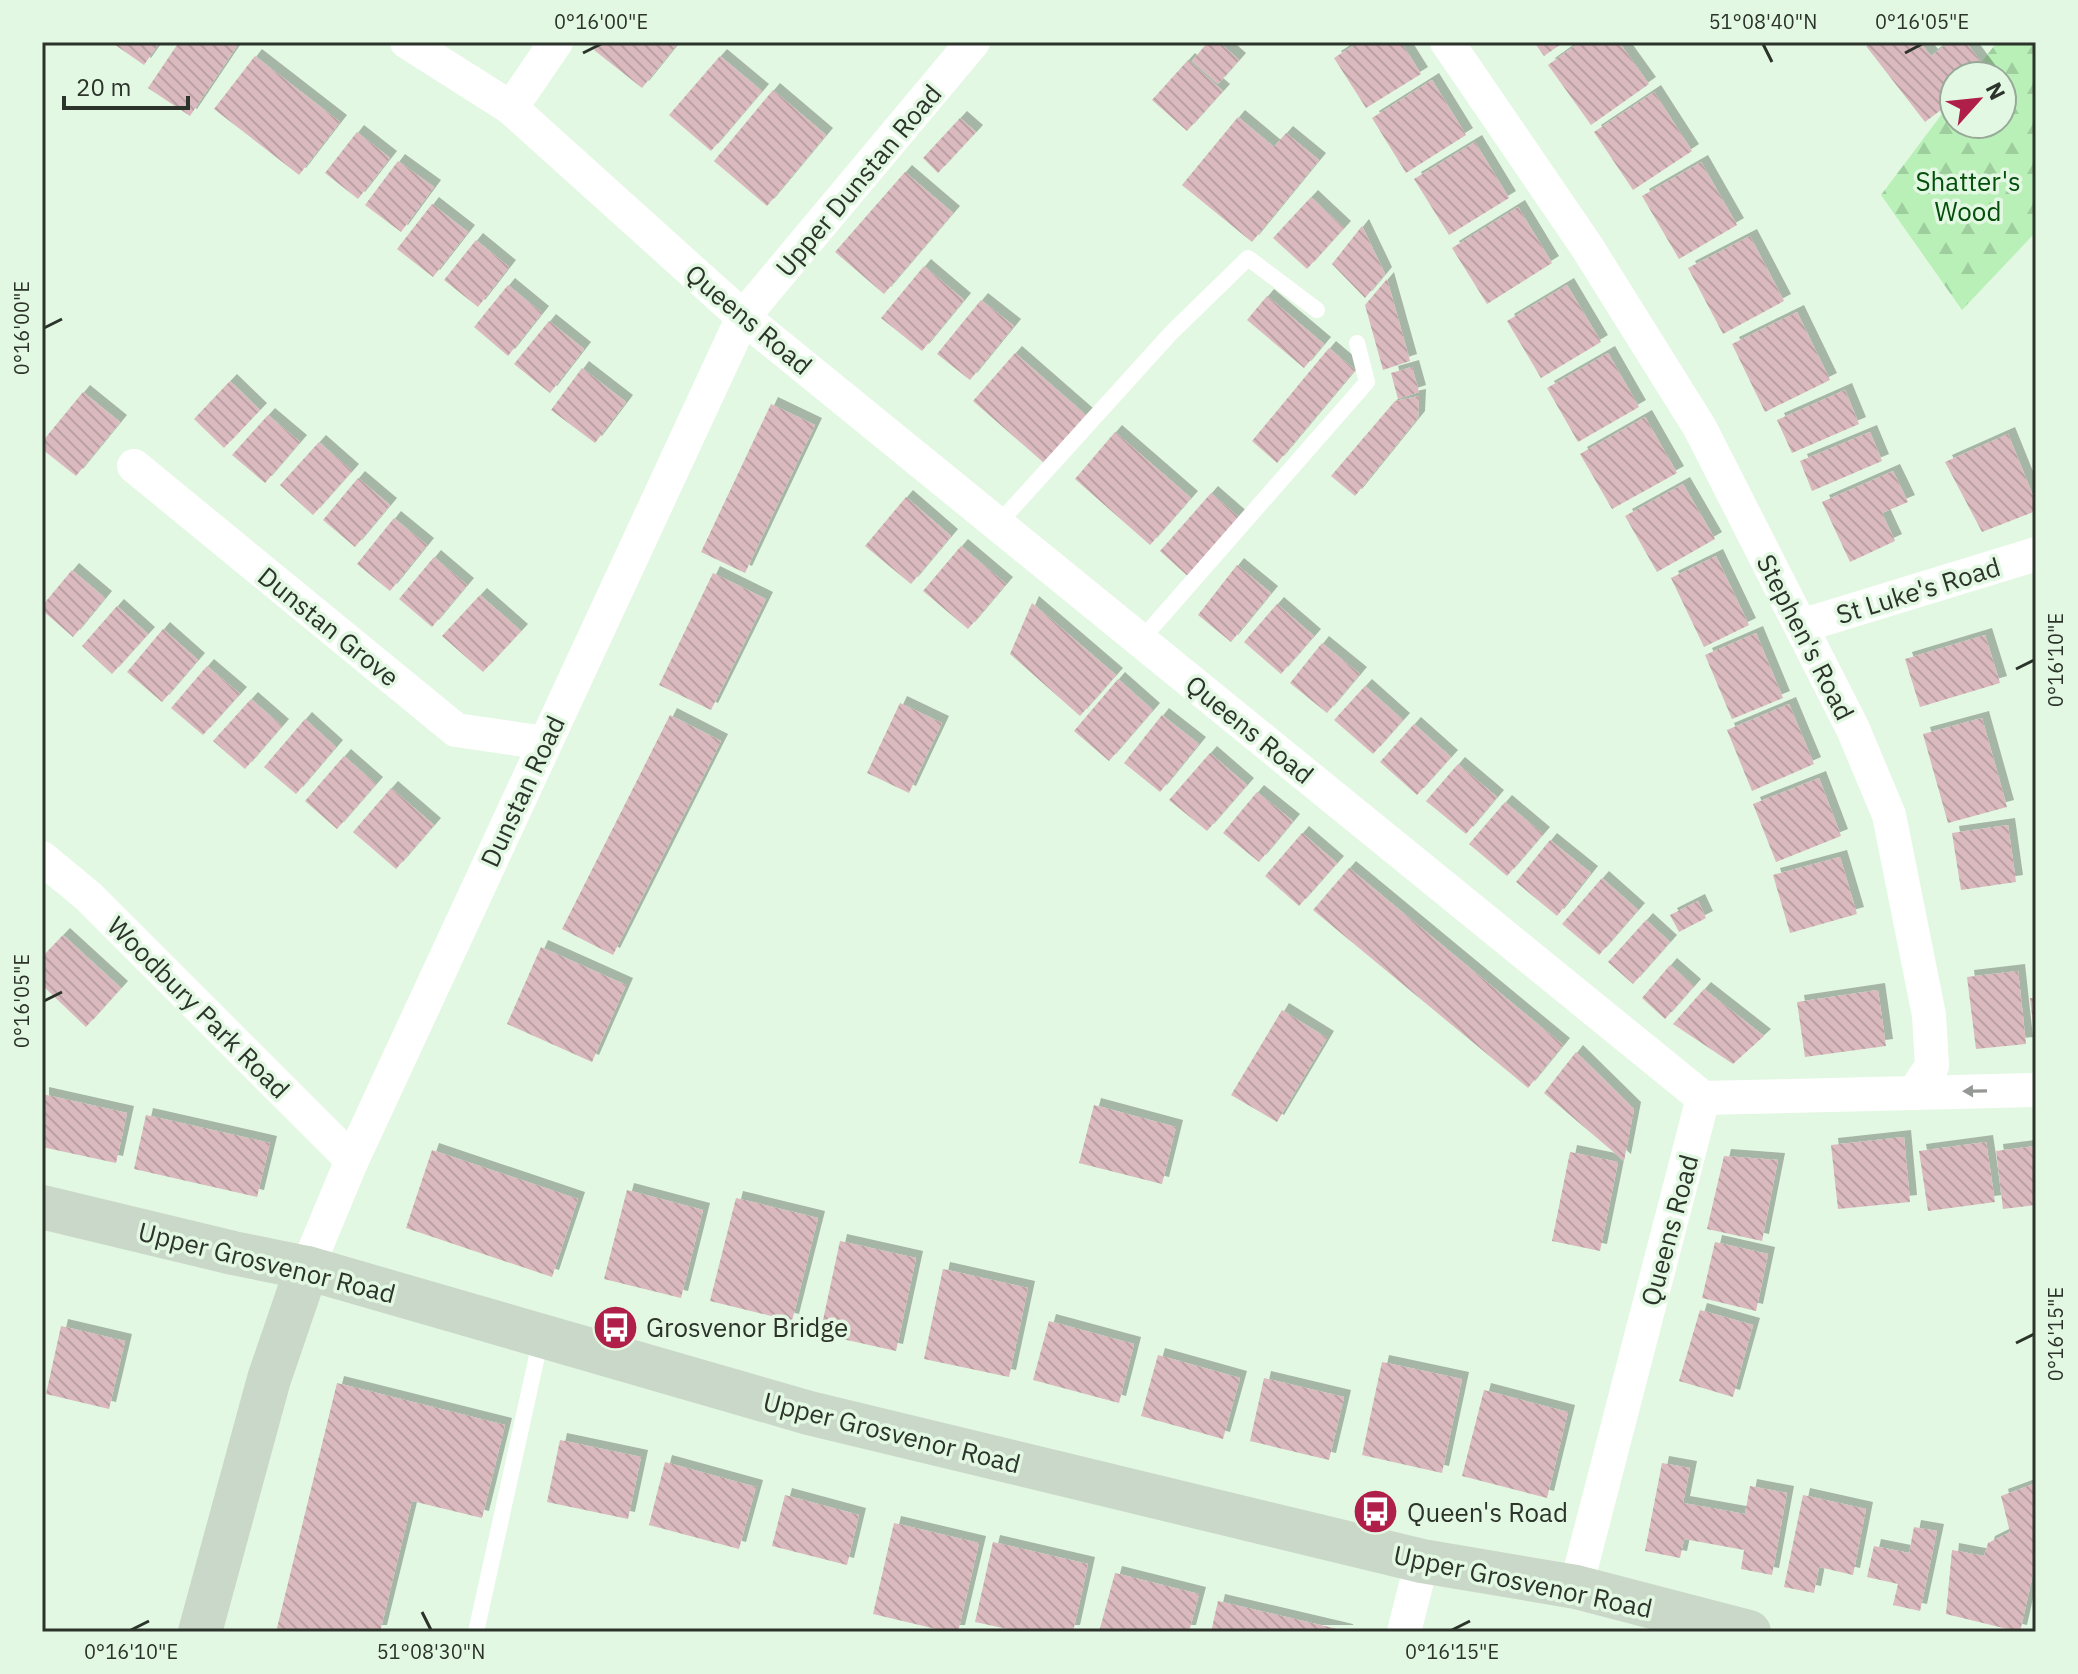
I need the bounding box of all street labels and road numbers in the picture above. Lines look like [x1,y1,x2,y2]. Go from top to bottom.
street label: Upper Dunstan Road [768,77,948,283]
street label: Queens Road [679,256,819,382]
street label: Stephen's Road [1750,548,1862,726]
street label: St Luke's Road [1832,549,2004,631]
street label: Dunstan Grove [251,559,407,693]
street label: Queens Road [1179,667,1321,791]
street label: Dunstan Road [472,710,572,872]
street label: Woodbury Park Road [101,909,297,1105]
street label: Queens Road [1633,1151,1705,1309]
street label: Upper Grosvenor Road [135,1214,399,1310]
street label: Upper Grosvenor Road [760,1384,1024,1480]
street label: Upper Grosvenor Road [1390,1537,1656,1625]

